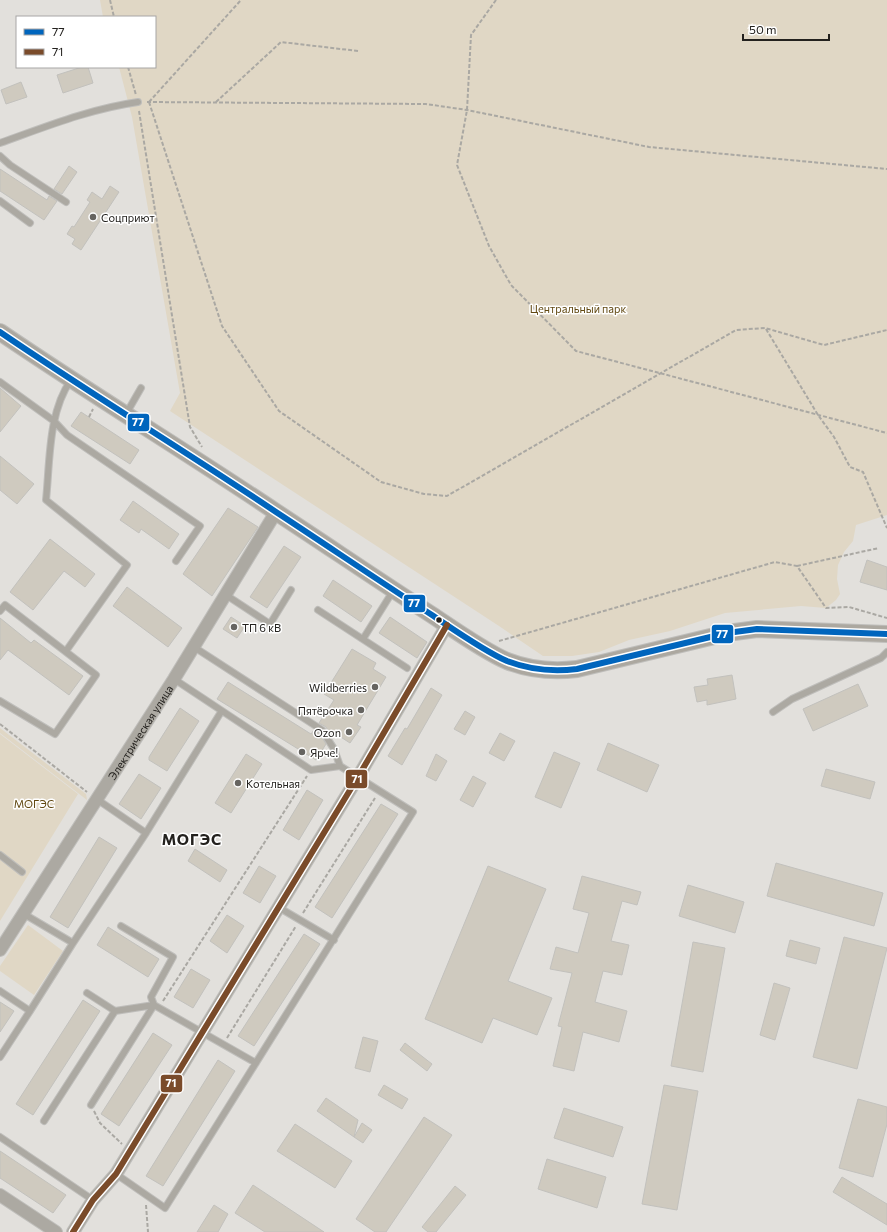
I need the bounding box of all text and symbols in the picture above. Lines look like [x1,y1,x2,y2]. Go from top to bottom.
legend [16,16,156,68]
scale bar [743,16,829,42]
text: 50 m [749,22,777,36]
text: 77 [52,24,65,38]
text: 71 [52,44,63,58]
place label: Соцприют [101,211,155,224]
marker: Соцприют [88,212,98,222]
park label: Центральный парк [530,302,626,315]
line badge: 77 [127,413,150,432]
text: 77 [132,415,144,428]
line badge: 77 [403,594,426,613]
text: 77 [408,596,420,609]
unlabelled marker [434,615,444,625]
place label: ТП 6 кВ [242,621,281,634]
marker: ТП 6 кВ [229,622,239,632]
line badge: 77 [711,624,734,644]
text: 77 [716,627,728,640]
place label: Wildberries [309,681,367,694]
street label: Электрическая улица [105,682,175,782]
marker: Wildberries [370,682,380,692]
place label: Пятёрочка [298,704,353,717]
marker: Пятёрочка [356,705,366,715]
place label: Ozon [314,726,341,739]
marker: Ozon [344,727,354,737]
place label: Ярче! [310,746,338,759]
marker: Ярче! [297,747,307,757]
line badge: 71 [345,769,368,789]
text: 71 [351,772,363,785]
place label: Котельная [246,777,300,790]
marker: Котельная [233,778,243,788]
park label: МОГЭС [14,797,54,810]
district label: МОГЭС [162,830,222,848]
line badge: 71 [160,1074,183,1093]
text: 71 [165,1076,177,1089]

